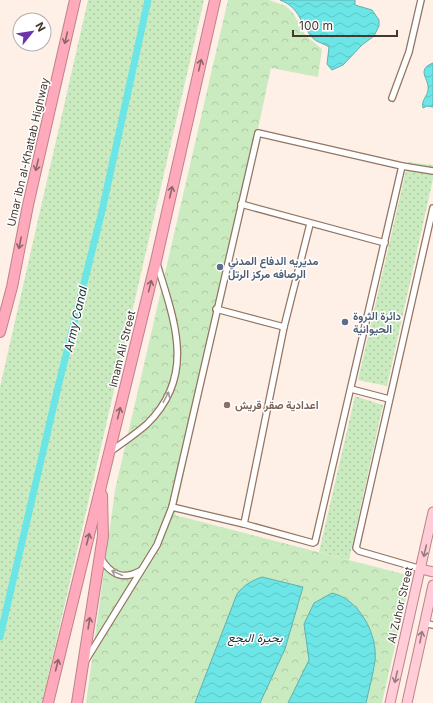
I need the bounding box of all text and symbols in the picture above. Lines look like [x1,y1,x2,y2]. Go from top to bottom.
north arrow [12,12,52,52]
scale bar [293,12,397,38]
text: 100 m [299,18,333,33]
text: N [33,20,49,34]
one-way arrow [62,31,69,44]
one-way arrow [197,59,205,72]
street label: Umar ibn al-Khattab Highway [4,76,52,228]
one-way arrow [32,158,40,171]
one-way arrow [168,185,176,198]
one-way arrow [16,236,24,249]
place label: مديريه الدفاع المدني الرصافه مركز الرتل [228,254,319,281]
marker: مديريه الدفاع المدني الرصافه مركز الرتل [215,262,225,272]
one-way arrow [146,280,154,293]
water label: Army Canal [60,284,90,354]
street label: Imam Ali Street [106,309,138,389]
place label: دائرة الثروة الحيوانية [353,309,402,336]
marker: دائرة الثروة الحيوانية [340,317,350,327]
one-way arrow [163,392,170,404]
place label: اعدادية صقر قريش [235,398,319,412]
marker: اعدادية صقر قريش [222,400,232,410]
one-way arrow [115,406,123,419]
one-way arrow [85,533,92,546]
one-way arrow [420,544,428,557]
street label: Al Zuhor Street [384,565,416,645]
one-way arrow [111,569,123,577]
one-way arrow [85,617,93,630]
water label: بحيرة البجع [228,630,283,647]
one-way arrow [417,631,425,644]
one-way arrow [54,659,61,672]
one-way arrow [391,670,399,683]

